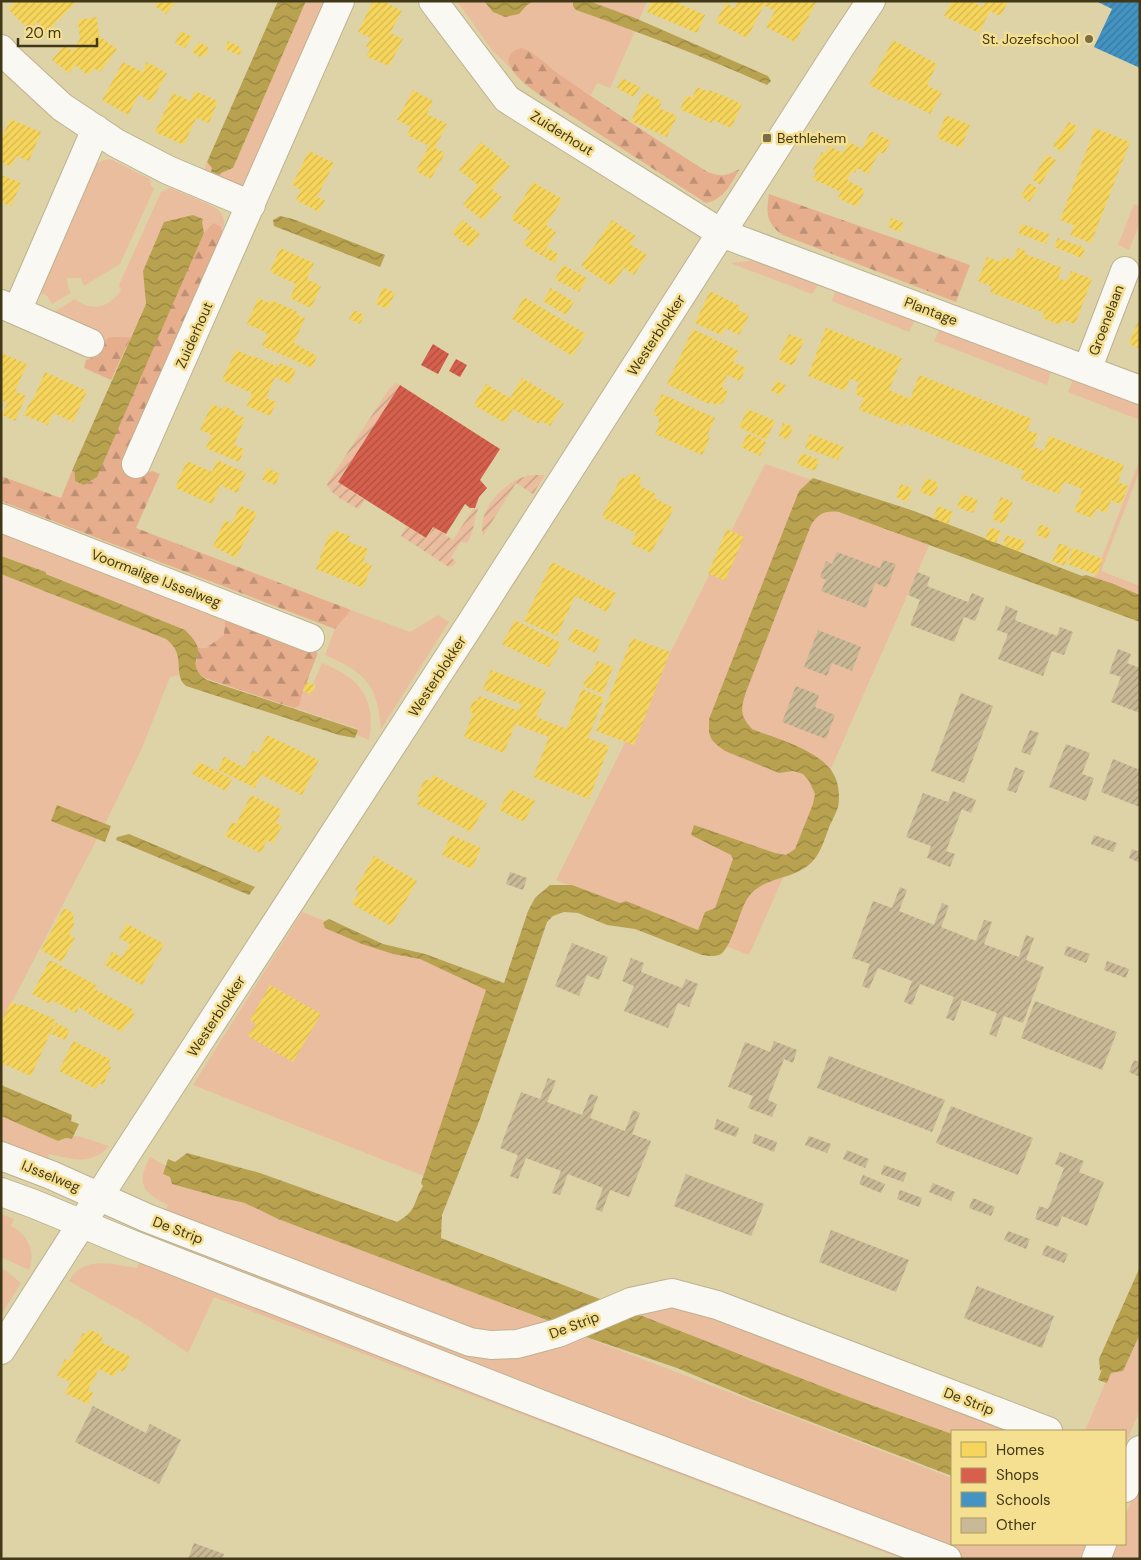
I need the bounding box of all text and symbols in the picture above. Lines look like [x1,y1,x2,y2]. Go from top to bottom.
scale bar [18,15,96,47]
text: 20 m [25,23,61,43]
place label: St. Jozefschool [982,30,1079,48]
marker: St. Jozefschool [1083,33,1095,45]
street label: Zuiderhout [527,107,597,159]
place label: Bethlehem [777,129,846,147]
marker: Bethlehem [761,132,773,144]
street label: Groenelaan [1084,282,1128,358]
street label: Westerblokker [623,291,689,379]
street label: Plantage [902,293,960,329]
street label: Zuiderhout [171,299,217,371]
street label: Voormalige IJsselweg [89,545,224,611]
street label: Westerblokker [404,632,470,720]
street label: Westerblokker [183,972,249,1060]
street label: IJsselweg [19,1156,83,1196]
street label: De Strip [150,1212,206,1248]
street label: De Strip [546,1307,602,1343]
street label: De Strip [941,1383,997,1419]
legend [951,1430,1126,1545]
text: Homes [996,1440,1045,1460]
text: Shops [996,1465,1039,1485]
text: Schools [996,1490,1051,1510]
text: Other [996,1515,1037,1535]

